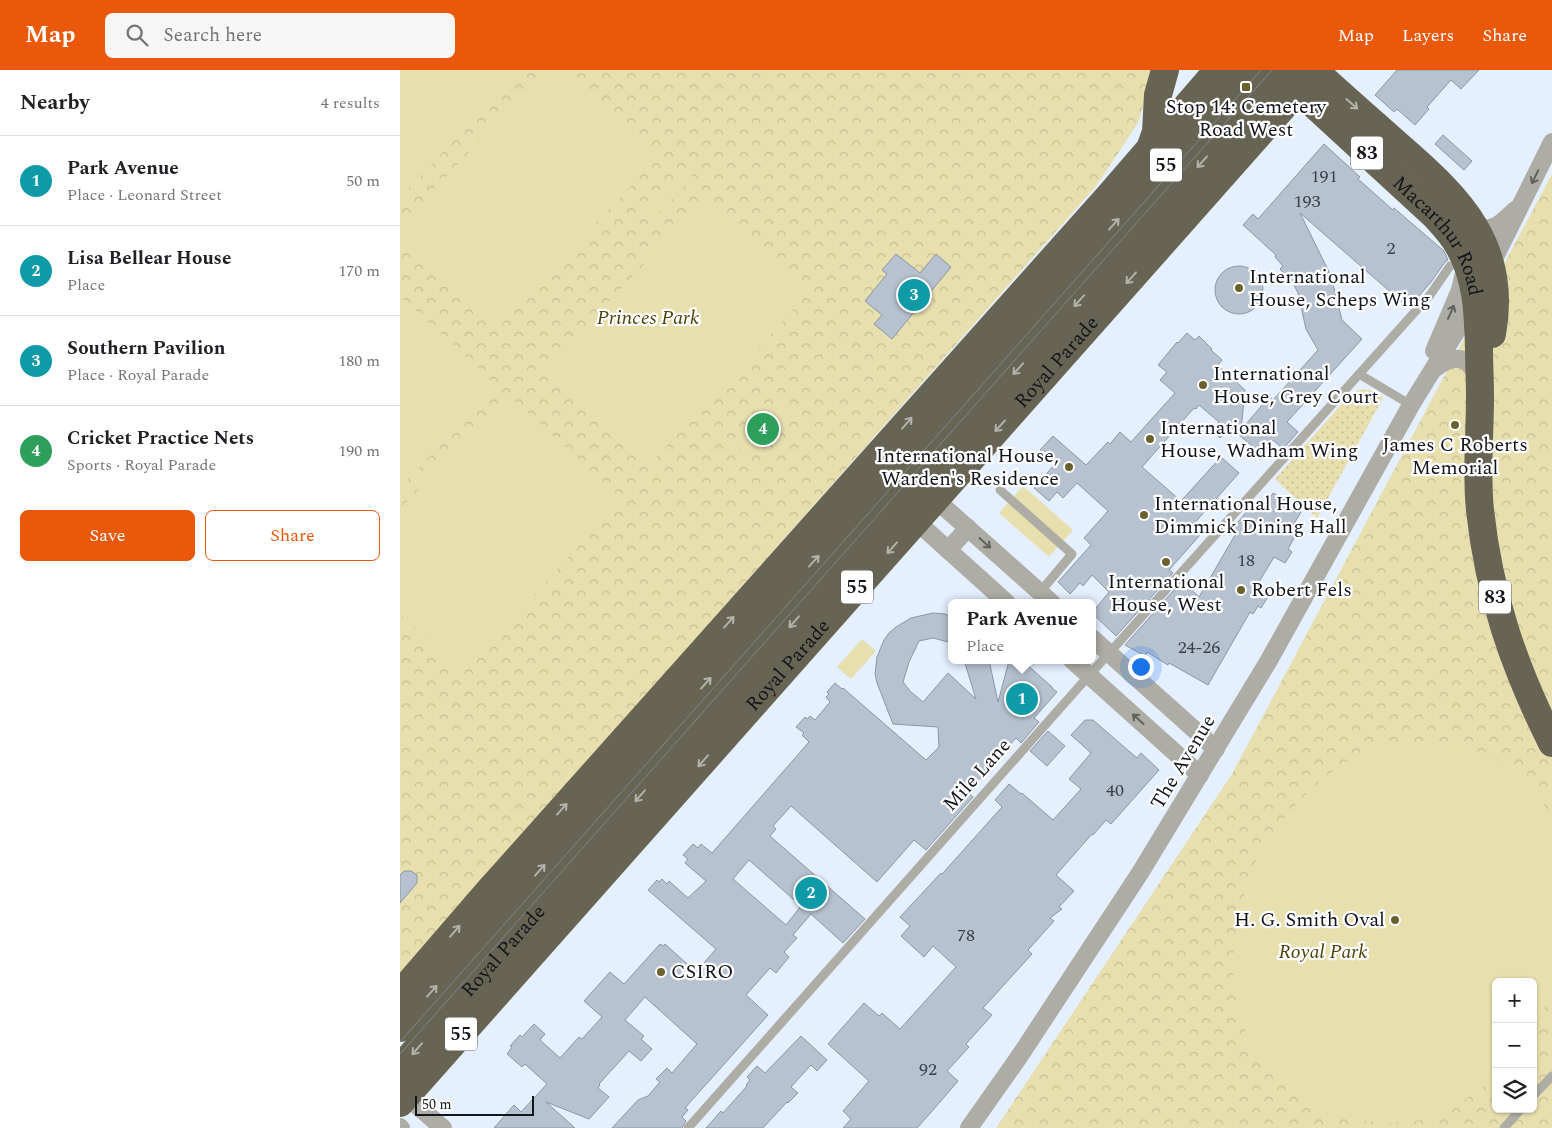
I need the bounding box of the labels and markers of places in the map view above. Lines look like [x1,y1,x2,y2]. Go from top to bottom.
marker: Stop 14: Cemetery Road West [1240,81,1252,93]
place label: Stop 14: Cemetery Road West [1166,92,1328,145]
place label: International House, Scheps Wing [1249,262,1431,315]
pin: 3 [898,276,930,314]
marker: International House, Scheps Wing [1233,282,1245,294]
place label: International House, Grey Court [1213,359,1379,412]
marker: International House, Grey Court [1197,379,1209,391]
pin: 4 [747,410,779,448]
place label: International House, Wadham Wing [1160,413,1358,466]
marker: James C Roberts Memorial [1449,419,1461,431]
place label: James C Roberts Memorial [1382,430,1528,483]
marker: International House, Wadham Wing [1144,433,1156,445]
place label: International House, Warden's Residence [876,441,1059,494]
marker: International House, Warden's Residence [1063,461,1075,473]
place label: International House, Dimmick Dining Hall [1154,489,1347,542]
marker: International House, Dimmick Dining Hall [1138,509,1150,521]
marker: International House, West [1160,556,1172,568]
place label: International House, West [1108,567,1224,620]
place label: Robert Fels [1251,575,1352,605]
marker: Robert Fels [1235,584,1247,596]
pin: 1 [1006,680,1038,718]
pin: 2 [795,874,827,912]
place label: H. G. Smith Oval [1234,905,1385,935]
marker: H. G. Smith Oval [1389,914,1401,926]
place label: CSIRO [671,957,733,987]
marker: CSIRO [655,966,667,978]

